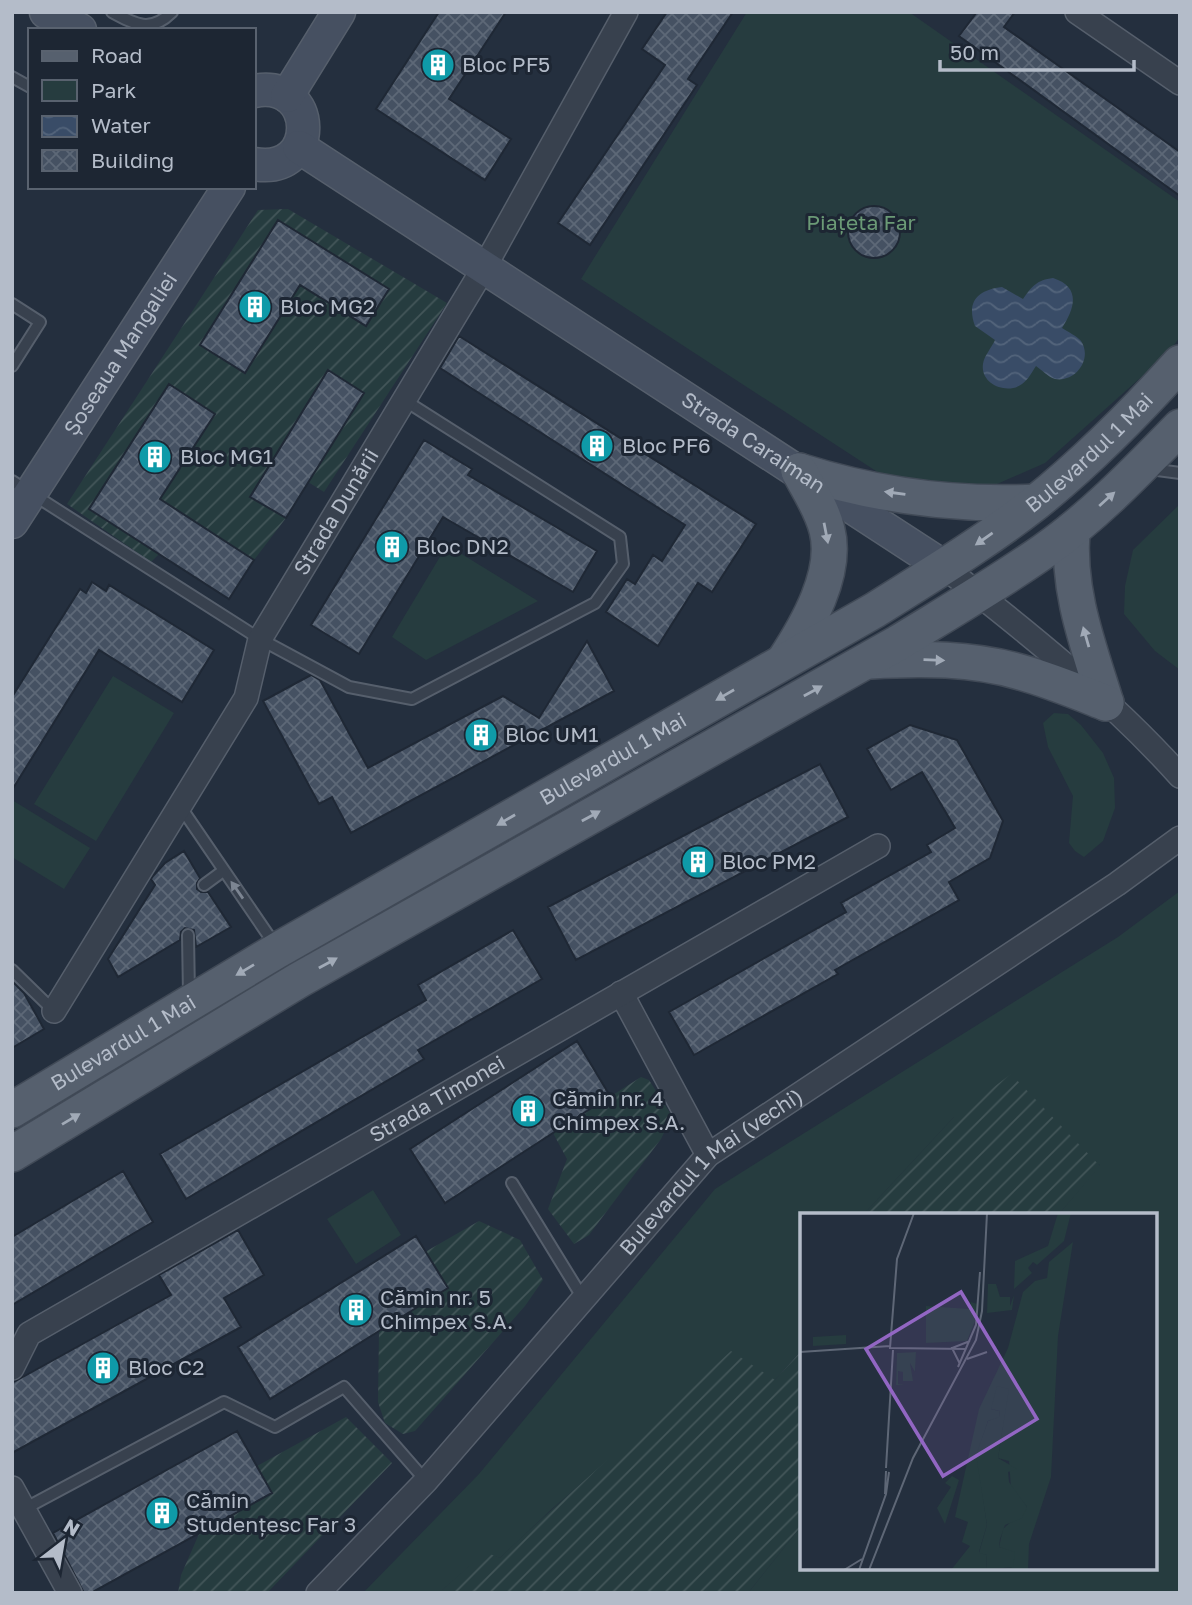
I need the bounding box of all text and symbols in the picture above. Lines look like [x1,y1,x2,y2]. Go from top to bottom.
legend [28,28,256,189]
scale bar [940,28,1134,72]
text: 50 m [950,39,999,65]
text: Road [91,42,142,68]
building icon: Bloc PF5 [419,46,457,84]
place label: Bloc PF5 [462,51,550,77]
text: Park [91,77,137,103]
text: Water [91,112,151,138]
text: Building [91,147,174,173]
park label: Piațeta Far [806,209,916,235]
street label: Șoseaua Mangaliei [58,267,182,440]
building icon: Bloc MG2 [236,288,274,326]
place label: Bloc MG2 [280,293,375,319]
street label: Strada Caraiman [677,386,831,498]
street label: Bulevardul 1 Mai [1020,387,1158,518]
building icon: Bloc PF6 [578,427,616,465]
place label: Bloc PF6 [622,432,711,458]
building icon: Bloc MG1 [136,438,174,476]
place label: Bloc MG1 [180,443,273,469]
street label: Strada Dunării [288,444,384,580]
one-way arrow [884,487,906,498]
one-way arrow [1098,491,1116,507]
one-way arrow [821,522,832,544]
building icon: Bloc DN2 [373,528,411,566]
one-way arrow [975,532,993,546]
place label: Bloc DN2 [416,533,509,559]
one-way arrow [1080,627,1090,648]
one-way arrow [924,654,946,665]
one-way arrow [803,685,823,697]
one-way arrow [715,689,735,701]
street label: Bulevardul 1 Mai [535,706,691,810]
building icon: Bloc UM1 [462,716,500,754]
place label: Bloc UM1 [505,721,598,747]
one-way arrow [581,810,601,822]
one-way arrow [496,814,516,826]
building icon: Bloc PM2 [679,843,717,881]
place label: Bloc PM2 [722,848,816,874]
one-way arrow [230,881,244,899]
one-way arrow [319,957,338,969]
one-way arrow [235,963,254,976]
street label: Bulevardul 1 Mai [46,989,200,1096]
street label: Strada Timonei [364,1049,509,1148]
street label: Bulevardul 1 Mai (vechi) [613,1082,807,1260]
place label: Cămin nr. 4 Chimpex S.A. [552,1085,685,1135]
building icon: Cămin nr. 4 Chimpex S.A. [509,1092,547,1130]
one-way arrow [61,1112,80,1125]
inset map [800,1213,1157,1570]
place label: Cămin nr. 5 Chimpex S.A. [380,1284,513,1334]
building icon: Cămin nr. 5 Chimpex S.A. [337,1291,375,1329]
building icon: Bloc C2 [84,1349,122,1387]
place label: Bloc C2 [128,1354,204,1380]
place label: Cămin Studențesc Far 3 [186,1487,356,1537]
building icon: Cămin Studențesc Far 3 [143,1494,181,1532]
north arrow [28,1507,98,1577]
text: N [60,1513,84,1541]

